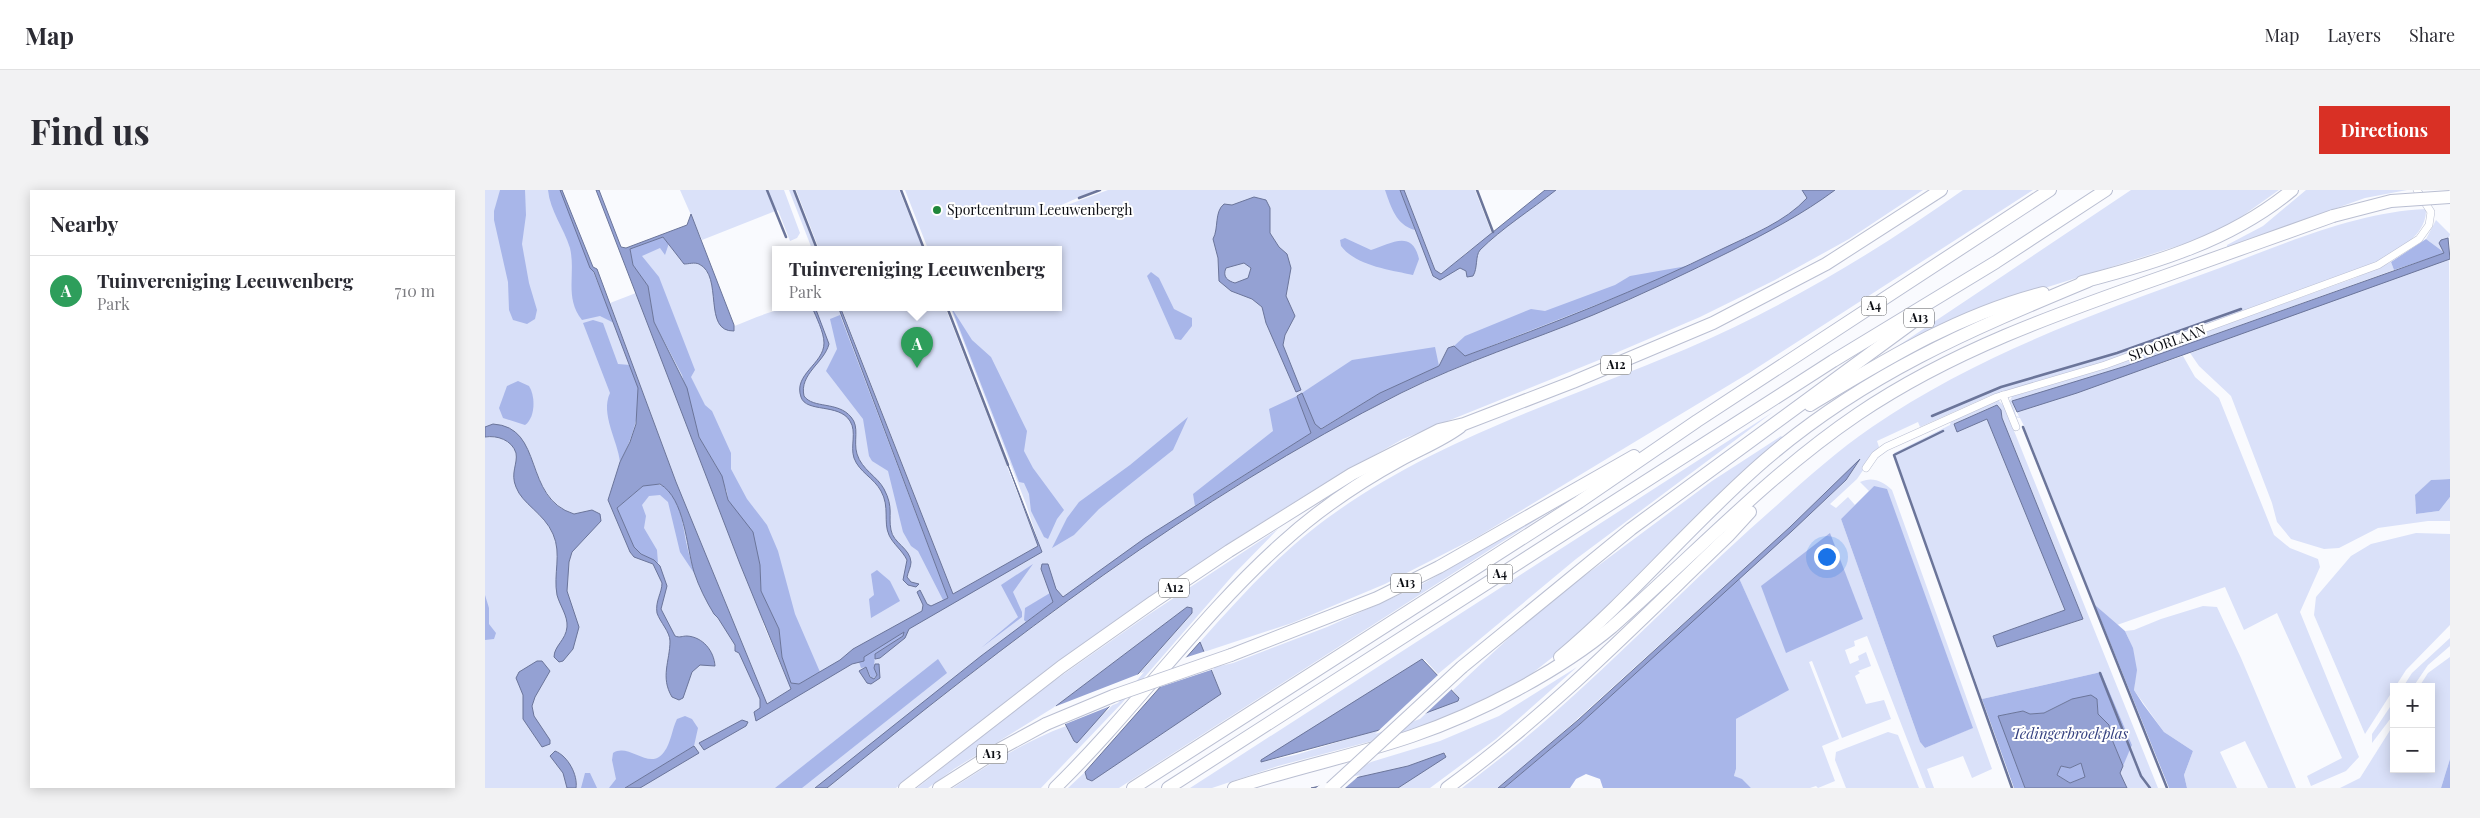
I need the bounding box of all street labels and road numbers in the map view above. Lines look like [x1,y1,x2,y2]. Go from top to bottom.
road number: A4 [1861,296,1887,315]
road number: A13 [1904,309,1934,328]
street label: SPOORLAAN [2126,320,2208,365]
road number: A12 [1601,356,1631,374]
road number: A4 [1487,564,1513,584]
road number: A13 [1391,573,1421,592]
road number: A12 [1159,578,1189,598]
road number: A13 [977,744,1007,764]

